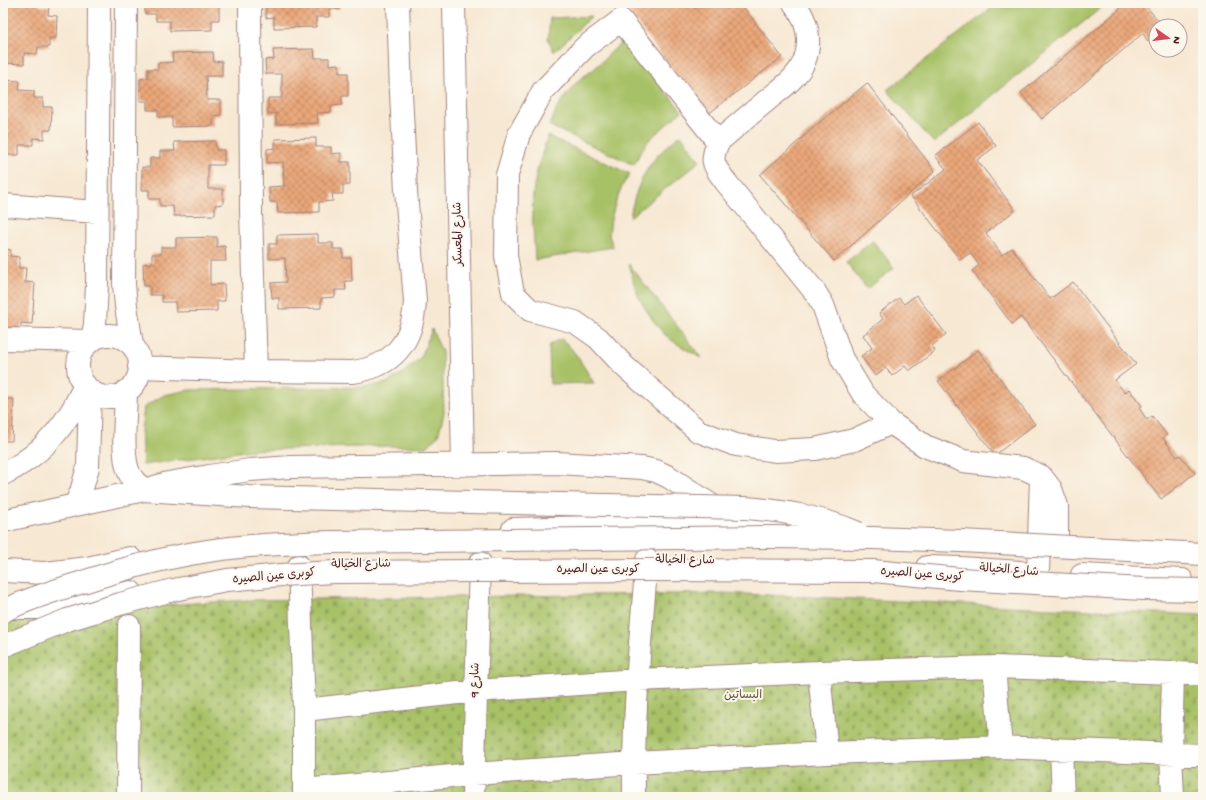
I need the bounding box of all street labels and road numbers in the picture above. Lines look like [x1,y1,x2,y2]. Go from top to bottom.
street label: شارع المعسكر [450,202,467,267]
street label: شارع الخيالة [655,552,715,569]
street label: شارع الخيالة [331,556,391,573]
street label: شارع الخيالة [979,561,1039,580]
street label: كوبرى عين الصيره [556,563,640,577]
street label: كوبرى عين الصيره [880,565,964,585]
street label: كوبرى عين الصيره [232,566,316,588]
street label: شارع 9 [468,662,484,699]

